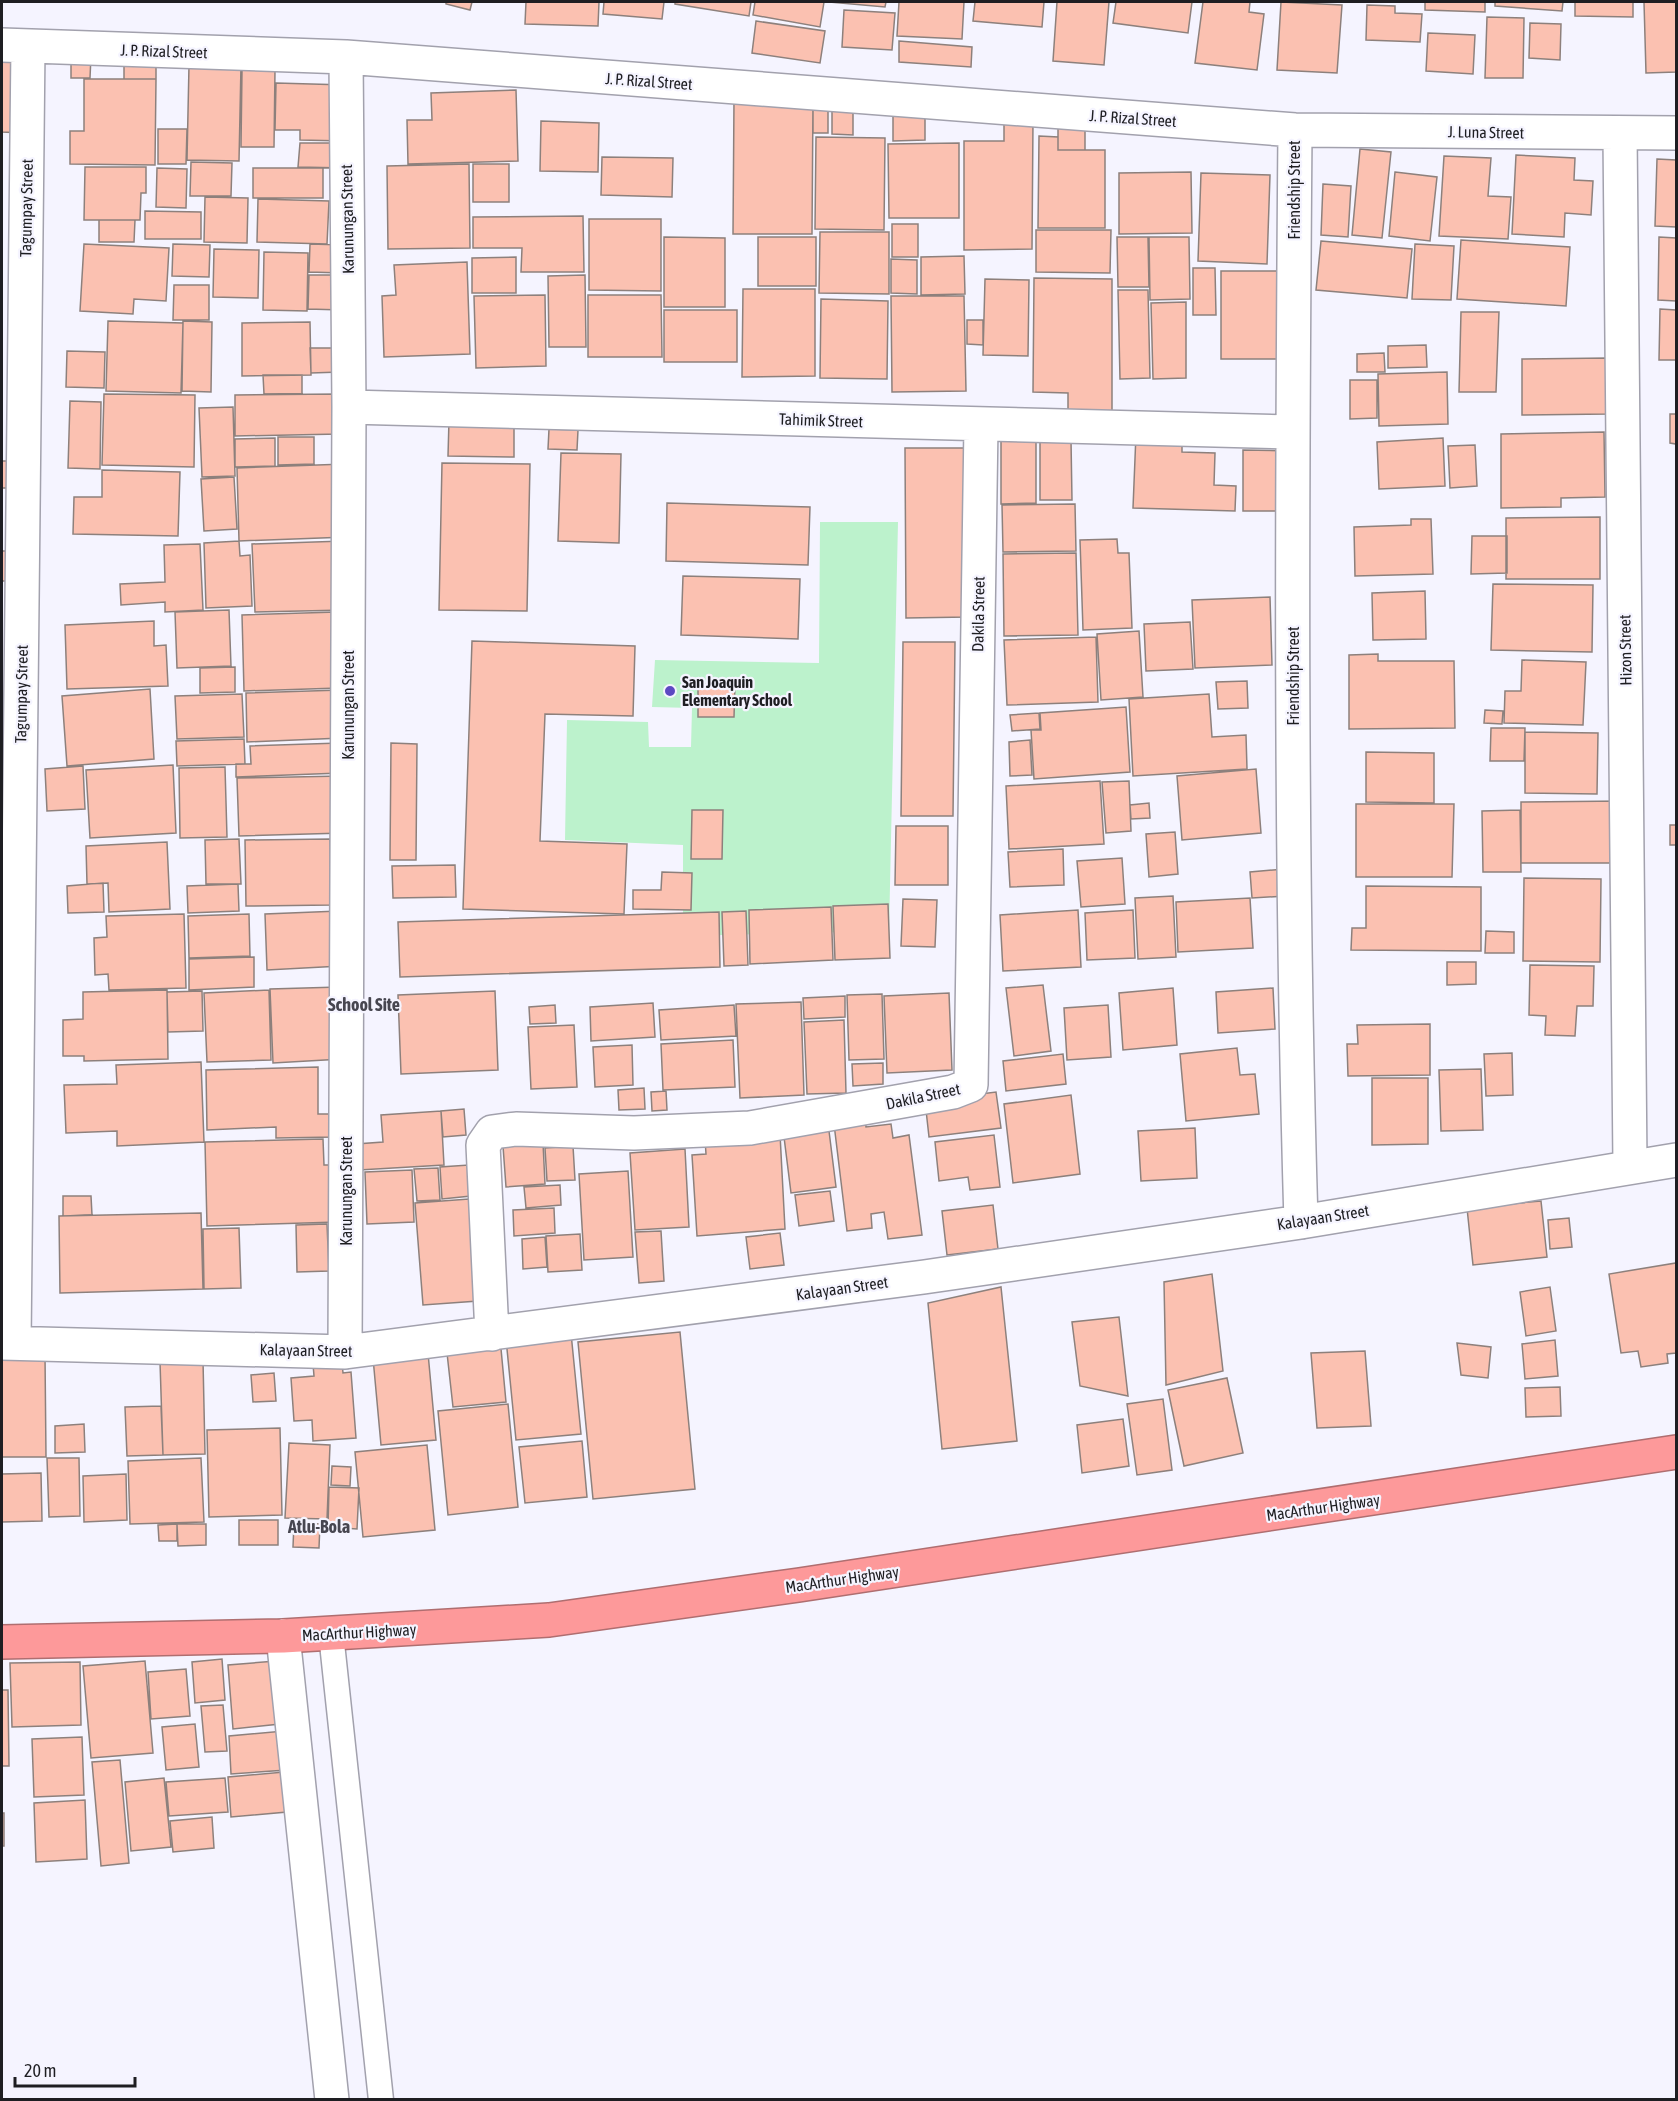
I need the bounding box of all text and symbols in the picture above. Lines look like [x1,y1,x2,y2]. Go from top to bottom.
street label: J. P. Rizal Street [120,40,208,62]
street label: J. P. Rizal Street [605,69,694,93]
street label: J. P. Rizal Street [1089,106,1178,130]
street label: J. Luna Street [1448,122,1525,142]
street label: Friendship Street [1285,140,1304,240]
street label: Tagumpay Street [16,158,37,257]
street label: Karunungan Street [337,164,358,274]
street label: Tahimik Street [779,410,864,430]
street label: Dakila Street [968,576,988,652]
street label: Hizon Street [1615,614,1635,686]
street label: Friendship Street [1284,626,1303,726]
street label: Tagumpay Street [11,644,32,743]
street label: Karunungan Street [339,650,358,760]
place label: San Joaquin Elementary School [682,673,793,709]
marker: San Joaquin Elementary School [663,684,677,698]
district label: School Site [328,994,400,1015]
street label: Dakila Street [884,1079,962,1113]
street label: Karunungan Street [337,1136,356,1246]
street label: Kalayaan Street [1276,1201,1371,1234]
street label: Kalayaan Street [795,1273,890,1304]
street label: Kalayaan Street [259,1340,353,1361]
street label: MacArthur Highway [1265,1490,1382,1525]
district label: Atlu-Bola [287,1516,350,1537]
street label: MacArthur Highway [784,1562,901,1597]
street label: MacArthur Highway [301,1620,417,1645]
scale bar [15,2050,135,2088]
text: 20 m [24,2060,56,2081]

